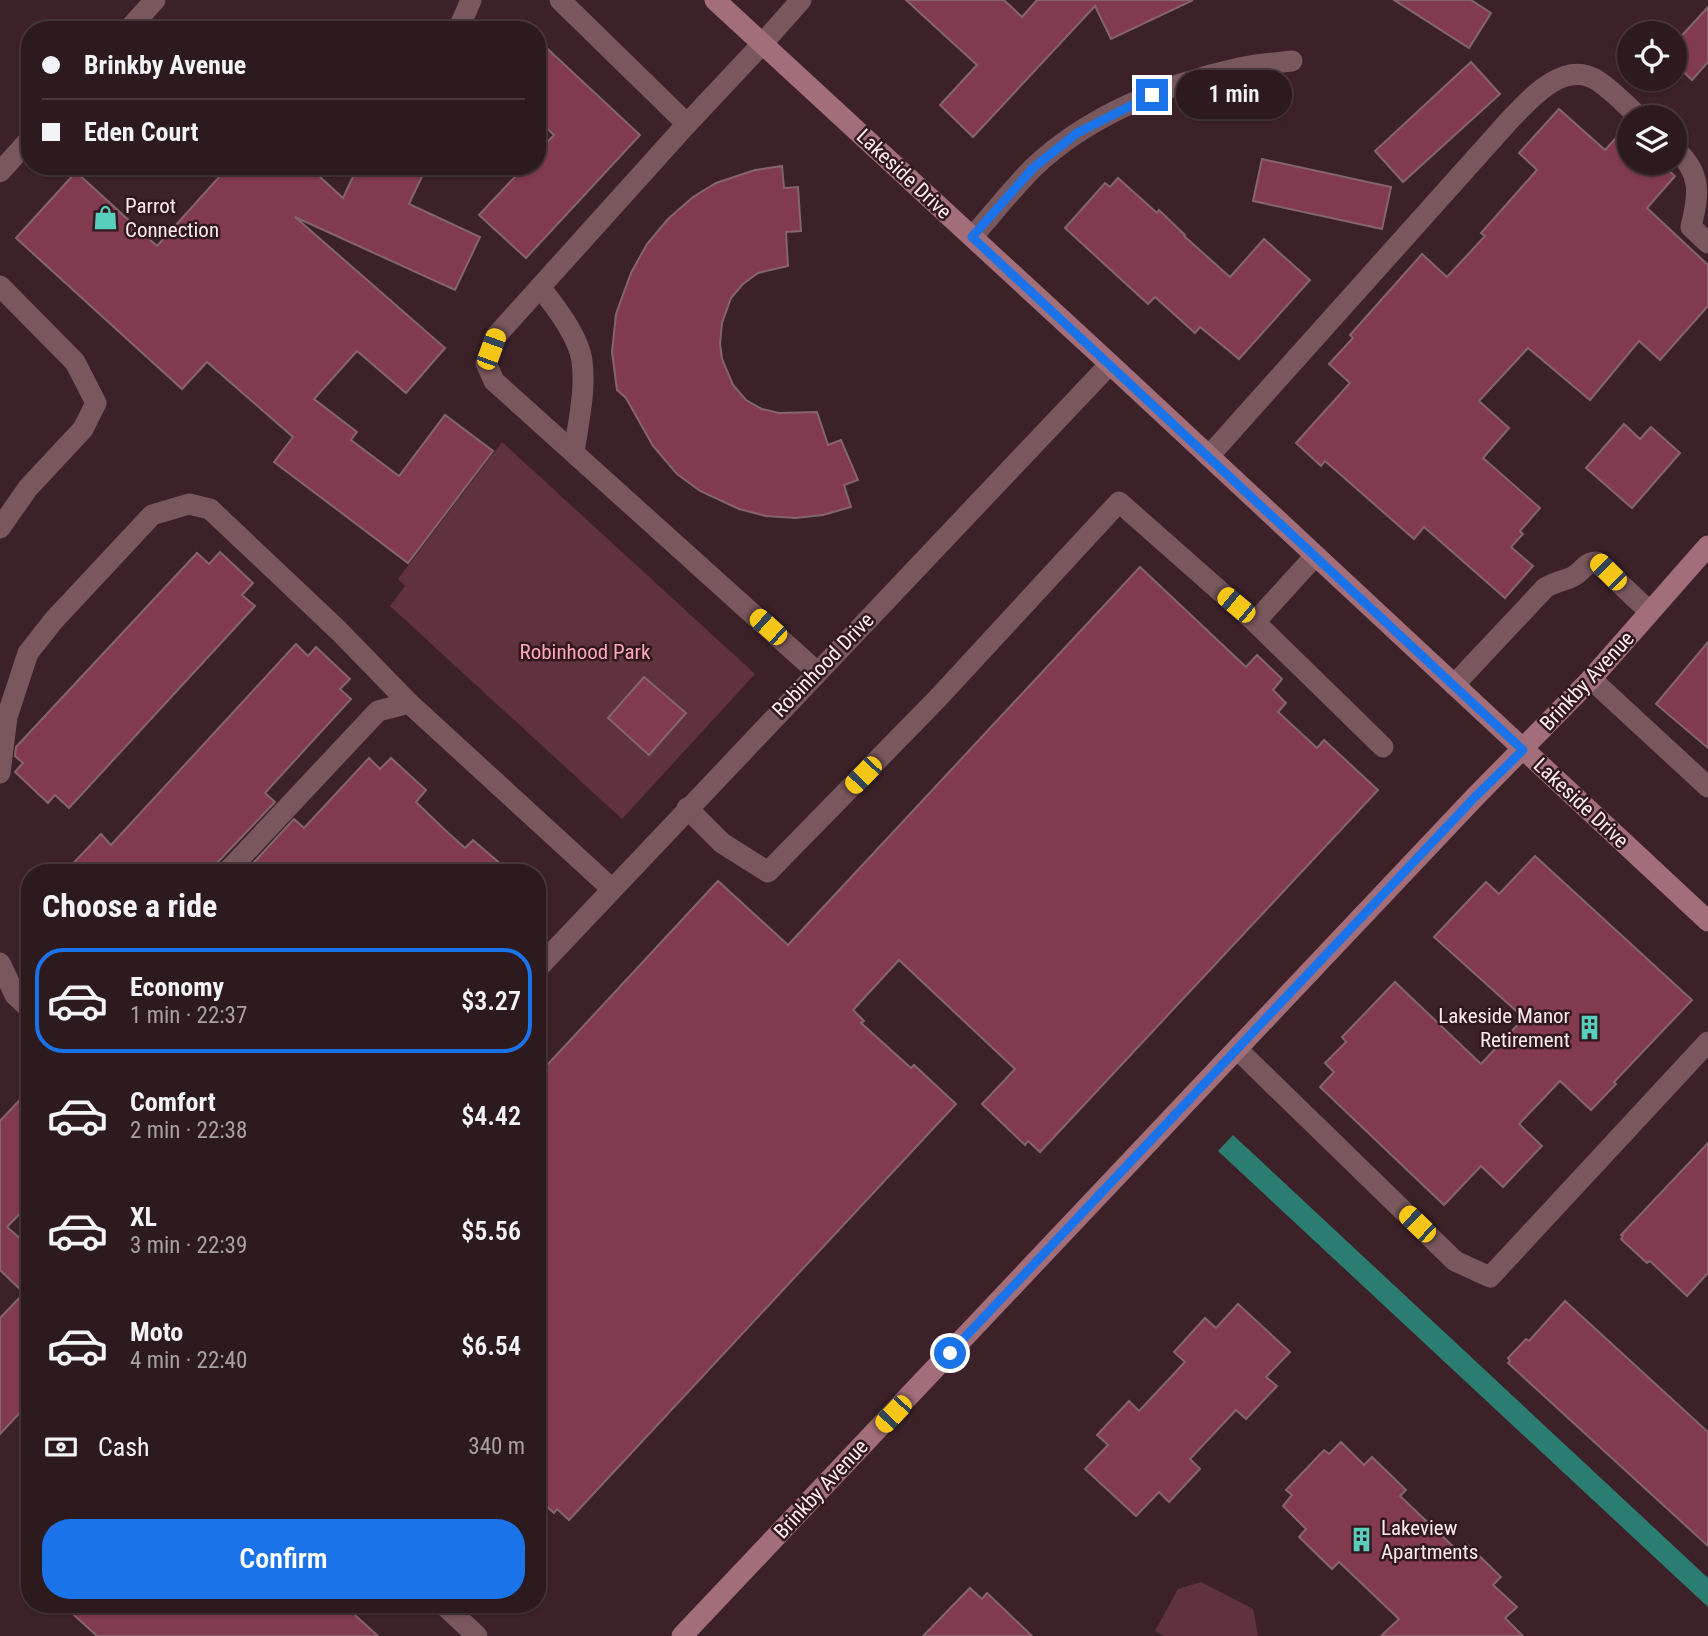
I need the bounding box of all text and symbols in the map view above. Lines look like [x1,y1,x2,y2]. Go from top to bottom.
map controls [1617,21,1687,175]
button: locate [1617,21,1687,91]
text: Brinkby Avenue [84,50,246,80]
callout: 1 min [1176,70,1292,119]
route end [1136,79,1168,111]
text: 1 min [1209,81,1259,108]
button: layers [1617,105,1687,175]
text: Eden Court [84,117,198,147]
street label: Lakeside Drive [852,124,956,224]
place label: Parrot Connection [125,194,219,242]
shop icon: Parrot Connection [91,204,119,232]
car [474,326,509,372]
car [1586,550,1631,594]
car [1214,583,1259,627]
car [746,605,791,649]
street label: Robinhood Drive [767,608,879,722]
street label: Brinkby Avenue [1535,626,1639,735]
park label: Robinhood Park [520,640,651,664]
car [841,753,886,797]
street label: Lakeside Drive [1529,753,1633,853]
text: Choose a ride [42,887,217,925]
icon: car [46,969,109,1032]
text: Economy [130,972,224,1002]
text: $3.27 [461,986,521,1016]
text: 1 min · 22:37 [130,1002,247,1029]
place label: Lakeside Manor Retirement [1438,1004,1570,1052]
building icon: Lakeside Manor Retirement [1576,1014,1604,1042]
icon: car [46,1084,109,1147]
text: Comfort [130,1087,216,1117]
text: $4.42 [461,1101,521,1131]
text: 2 min · 22:38 [130,1117,247,1144]
icon: car [46,1199,109,1262]
text: XL [130,1202,157,1232]
car [1395,1202,1440,1246]
text: $5.56 [461,1216,521,1246]
text: 3 min · 22:39 [130,1232,247,1259]
icon: car [46,1314,109,1377]
text: Moto [130,1317,183,1347]
text: $6.54 [461,1331,521,1361]
route start [934,1337,966,1369]
text: 4 min · 22:40 [130,1347,247,1374]
car [871,1391,916,1437]
icon: cash [42,1428,80,1466]
text: Cash [98,1432,150,1462]
text: 340 m [468,1433,525,1460]
street label: Brinkby Avenue [769,1434,873,1543]
place label: Lakeview Apartments [1381,1516,1478,1564]
button: Confirm [42,1519,525,1599]
building icon: Lakeview Apartments [1347,1526,1375,1554]

